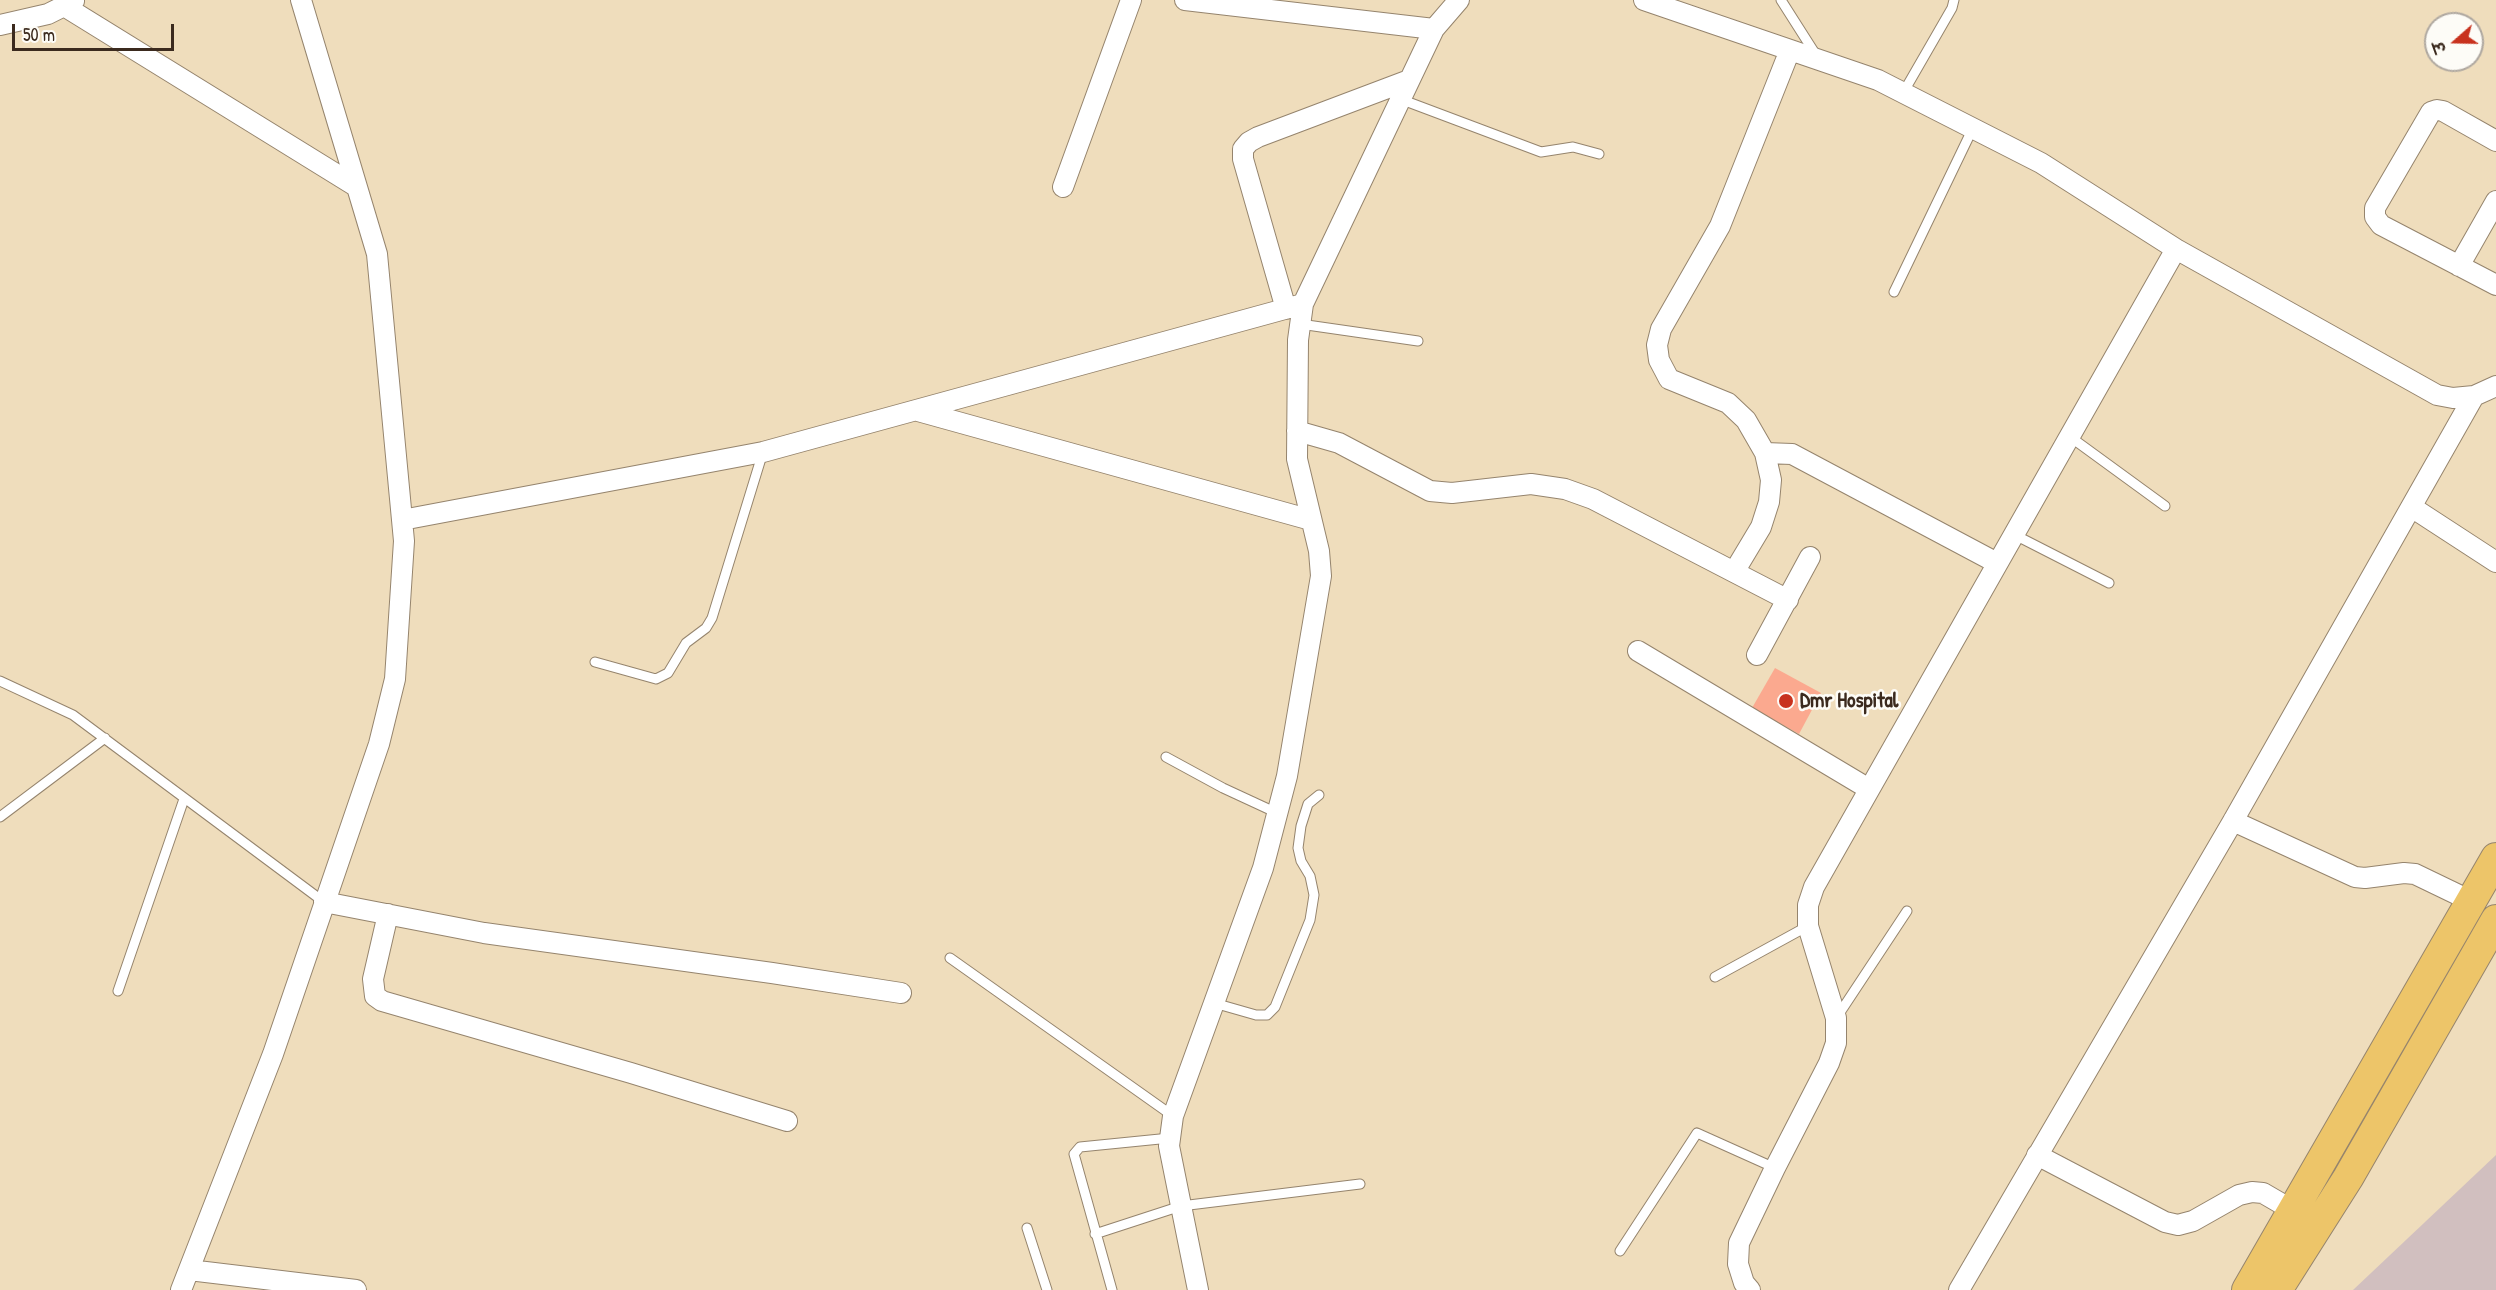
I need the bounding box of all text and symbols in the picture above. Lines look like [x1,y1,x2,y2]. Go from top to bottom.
scale bar [15,12,177,50]
north arrow [2424,12,2484,72]
text: 50 m [23,22,55,47]
text: उ [2427,39,2451,56]
place label: Dmr Hospital [1800,688,1898,714]
marker: Dmr Hospital [1777,692,1795,710]

